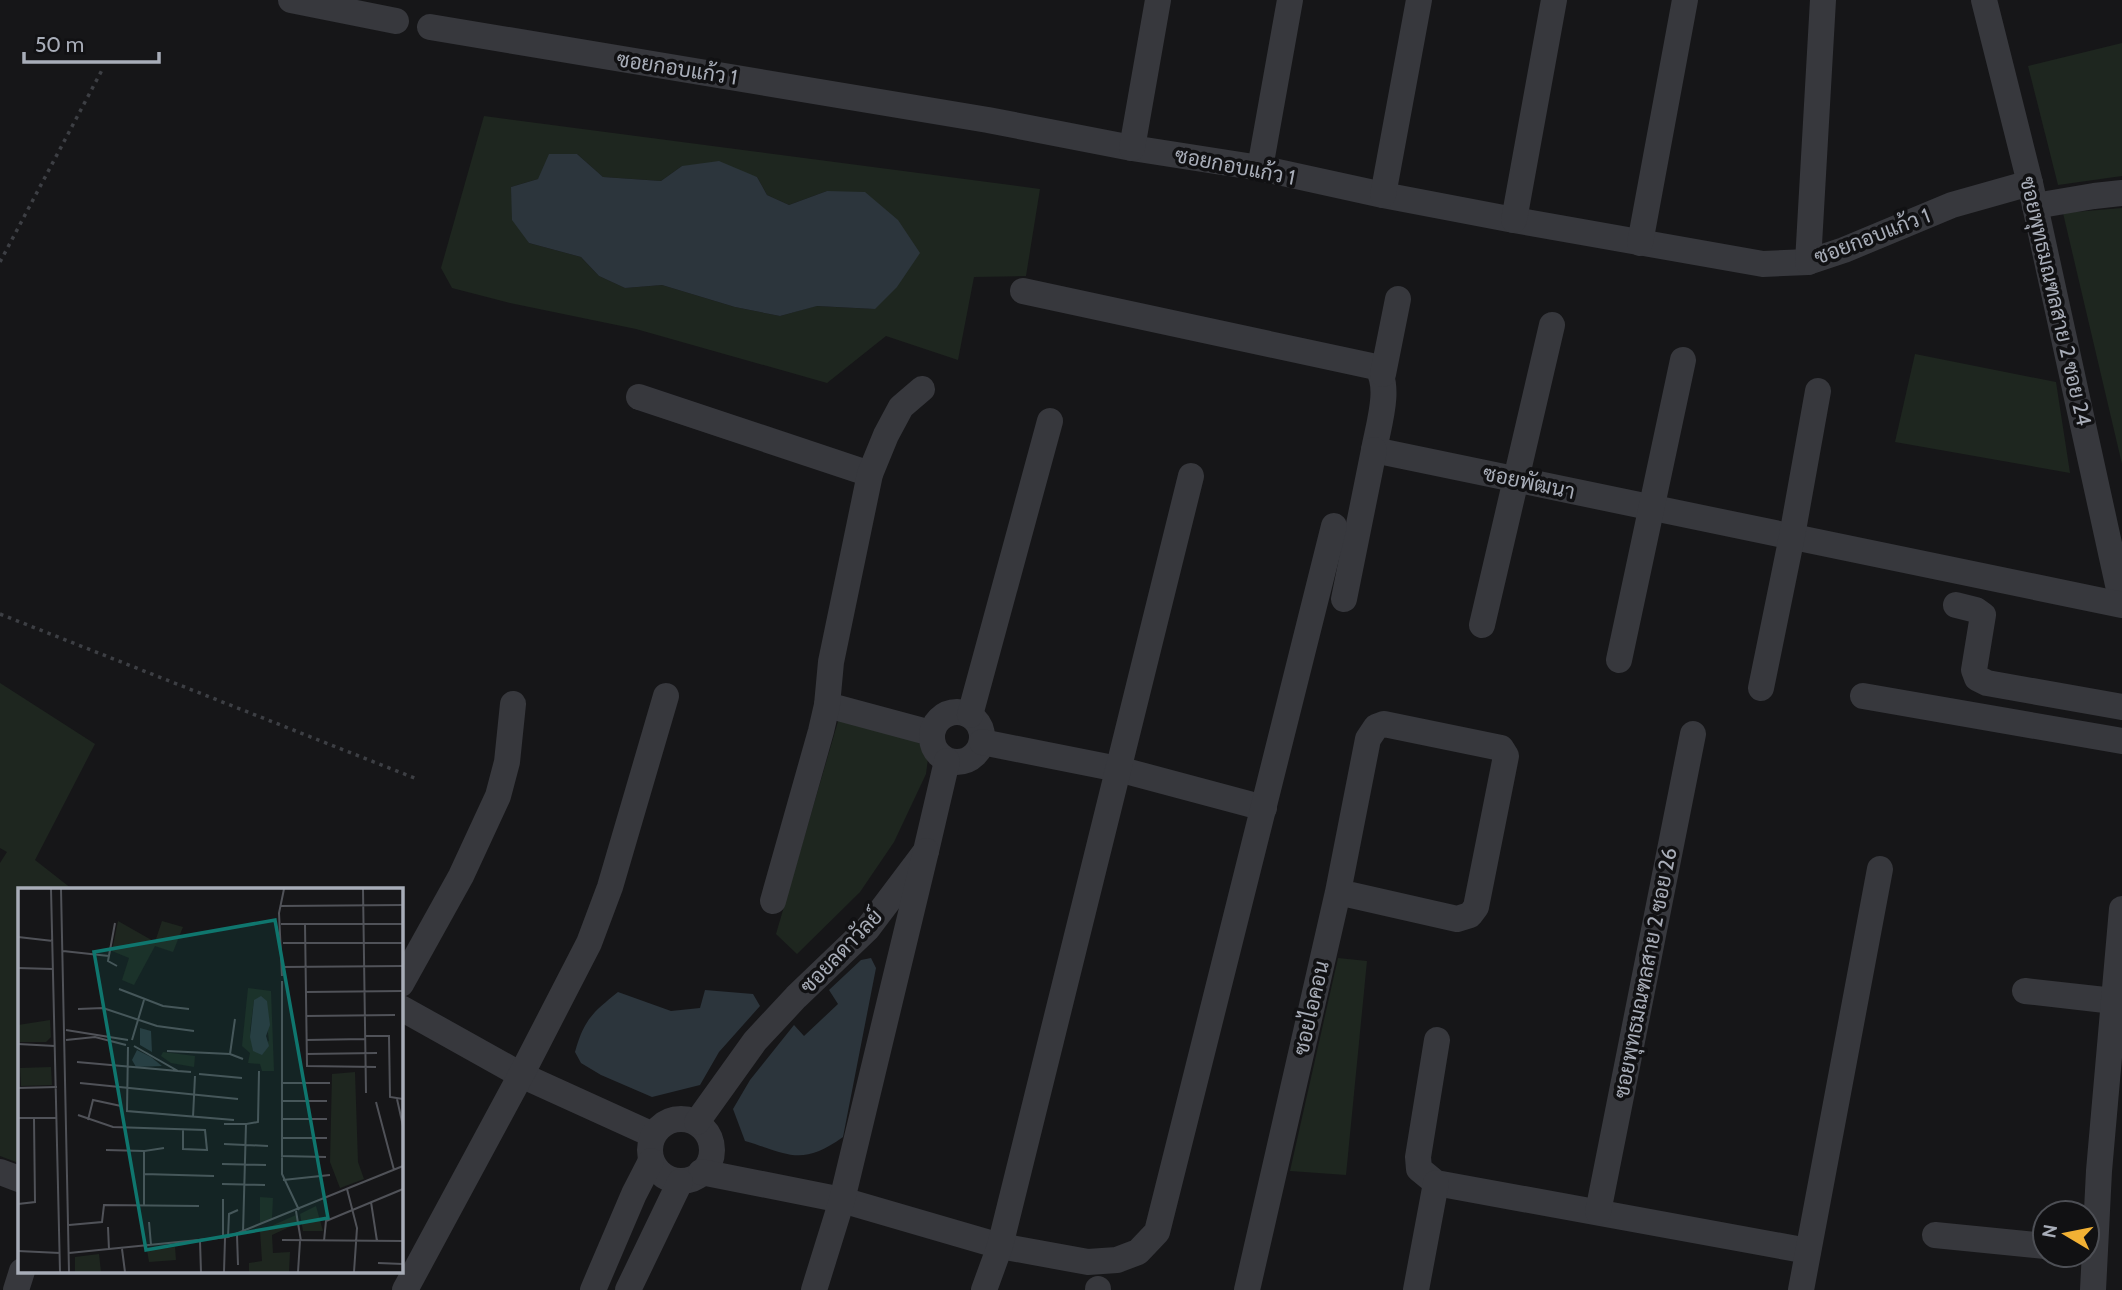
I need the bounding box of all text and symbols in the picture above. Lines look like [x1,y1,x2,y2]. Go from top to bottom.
scale bar [24,21,159,65]
text: 50 m [35,32,84,57]
street label: ซอยกอบแก้ว 1 [615,46,739,90]
street label: ซอยกอบแก้ว 1 [1173,142,1297,190]
street label: ซอยพุทธมณฑลสาย 2 ซอย 24 [2013,174,2097,428]
street label: ซอยกอบแก้ว 1 [1811,203,1933,269]
street label: ซอยพัฒนา [1481,460,1577,504]
street label: ซอยพุทธมณฑลสาย 2 ซอย 26 [1608,846,1684,1101]
inset map [18,888,402,1272]
street label: ซอยลดาวัลย์ [794,903,887,998]
street label: ซอยไอคอน [1288,958,1334,1058]
north arrow [2031,1199,2101,1269]
text: N [2037,1223,2062,1240]

